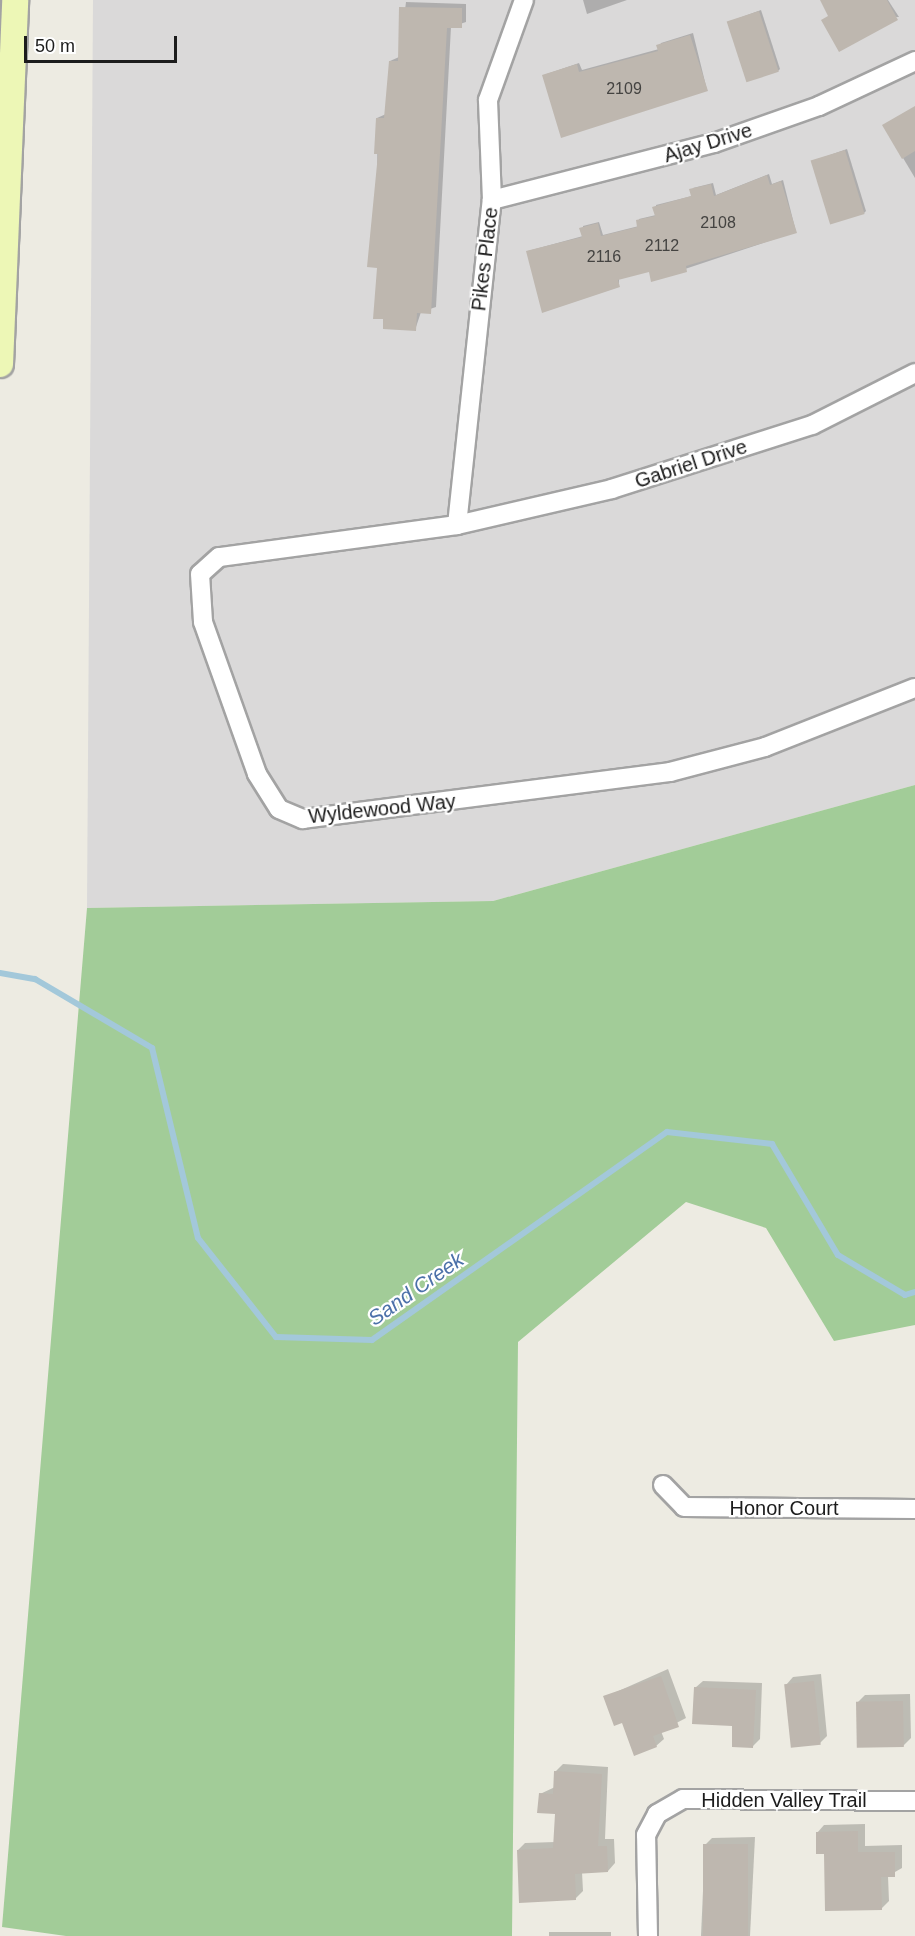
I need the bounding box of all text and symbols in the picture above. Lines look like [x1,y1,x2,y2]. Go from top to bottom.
scale bar [27,24,180,62]
text: 50 m [35,36,75,56]
house number: 2109 [606,79,642,99]
street label: Ajay Drive [661,118,755,168]
street label: Pikes Place [467,206,503,312]
house number: 2108 [700,213,736,233]
house number: 2112 [645,236,679,256]
house number: 2116 [587,247,621,267]
street label: Gabriel Drive [632,435,750,493]
street label: Wyldewood Way [307,789,457,829]
water label: Sand Creek [363,1247,469,1331]
street label: Honor Court [730,1496,838,1520]
street label: Hidden Valley Trail [701,1788,867,1812]

